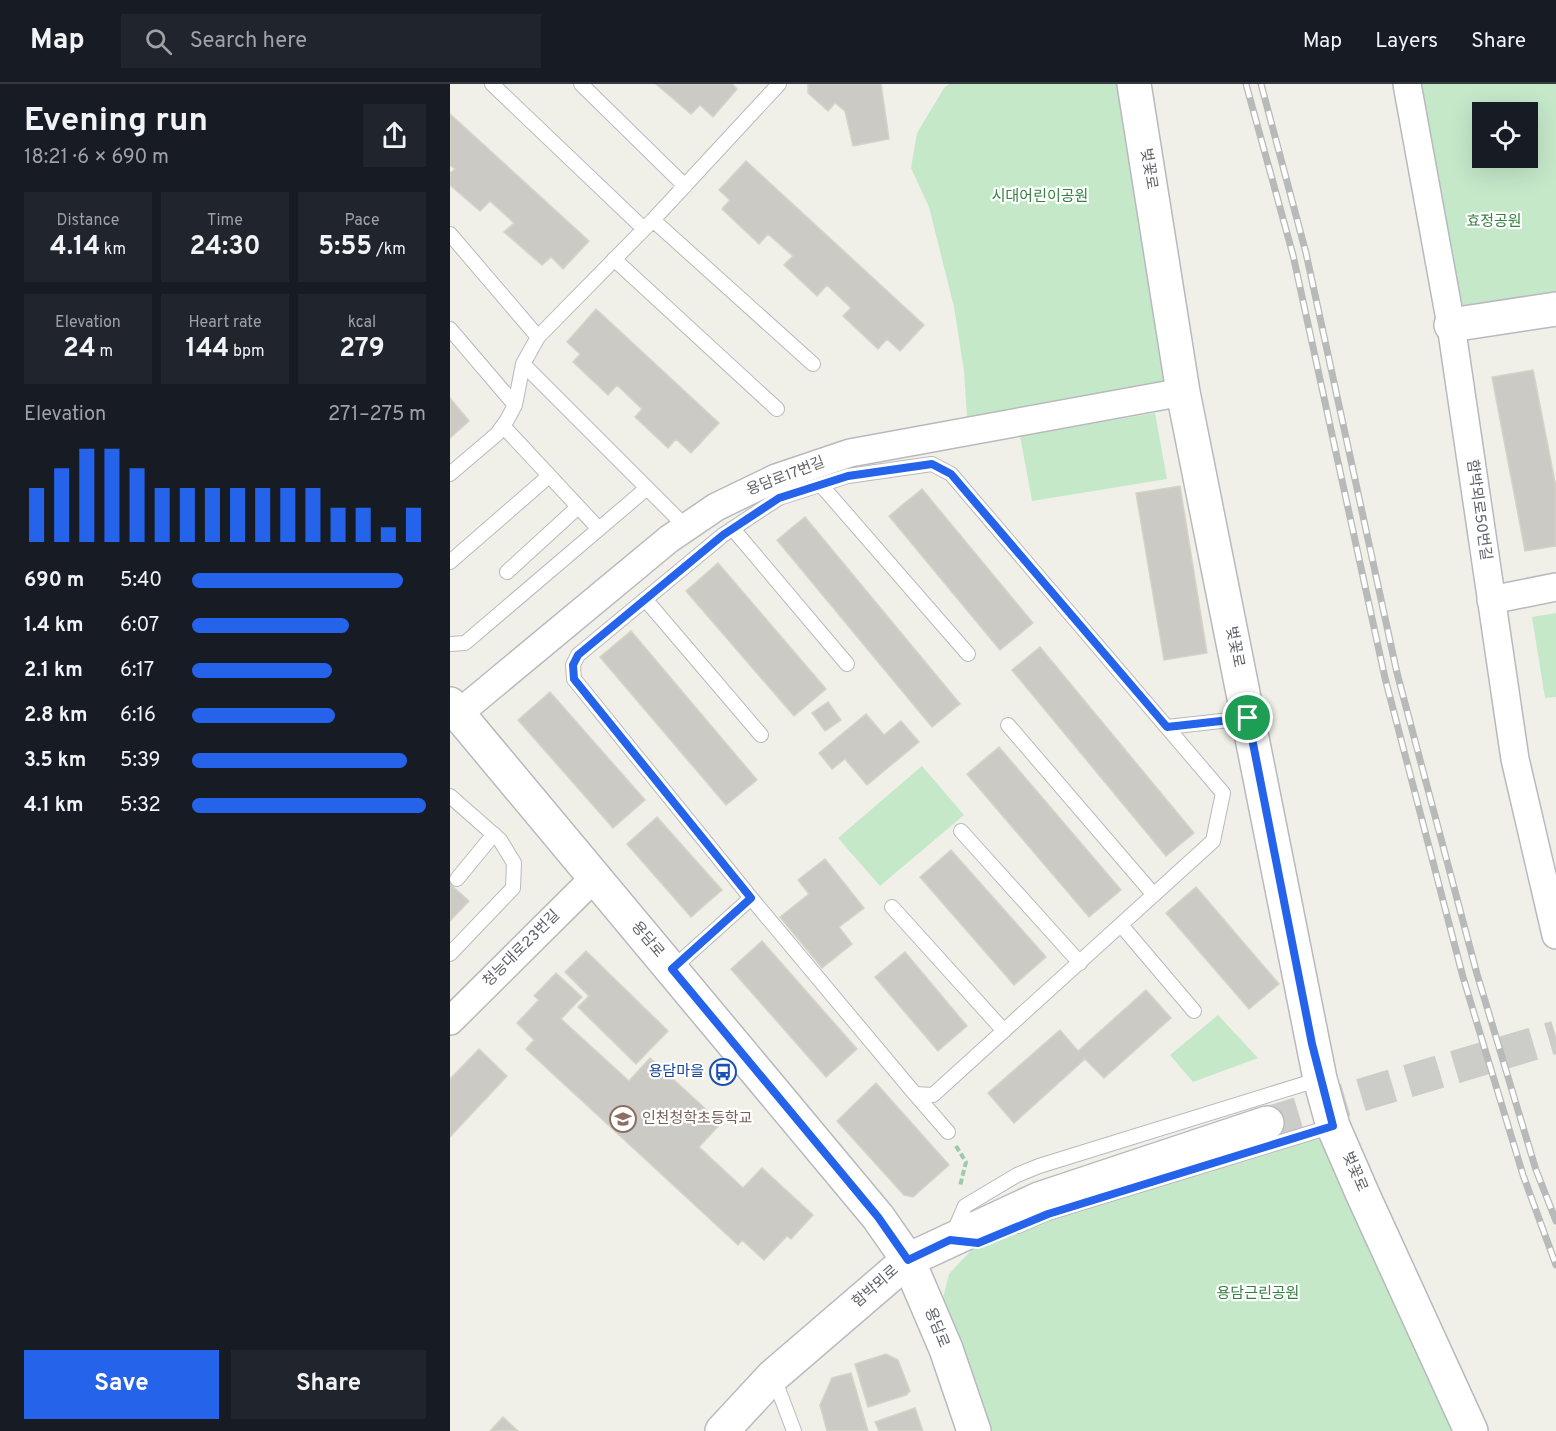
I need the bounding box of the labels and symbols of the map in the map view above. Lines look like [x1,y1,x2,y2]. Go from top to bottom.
street label: 벚꽃로 [1135,147,1161,191]
park label: 시대어린이공원 [992,188,1088,207]
park label: 효정공원 [1466,213,1522,232]
street label: 용담로17번길 [744,453,828,501]
street label: 함박뫼로50번길 [1462,458,1494,562]
street label: 벚꽃로 [1221,625,1247,669]
pin [1222,692,1273,743]
street label: 청능대로23번길 [480,907,564,991]
street label: 용담로 [626,918,668,962]
bus stop icon: 용담마을 [708,1057,738,1087]
place label: 용담마을 [649,1063,704,1082]
school or university icon: 인천청학초등학교 [608,1104,638,1134]
place label: 인천청학초등학교 [642,1109,752,1129]
street label: 벚꽃로 [1337,1149,1371,1195]
street label: 함박뫼로 [849,1262,903,1312]
park label: 용담근린공원 [1217,1285,1299,1304]
street label: 용담로 [919,1305,953,1351]

